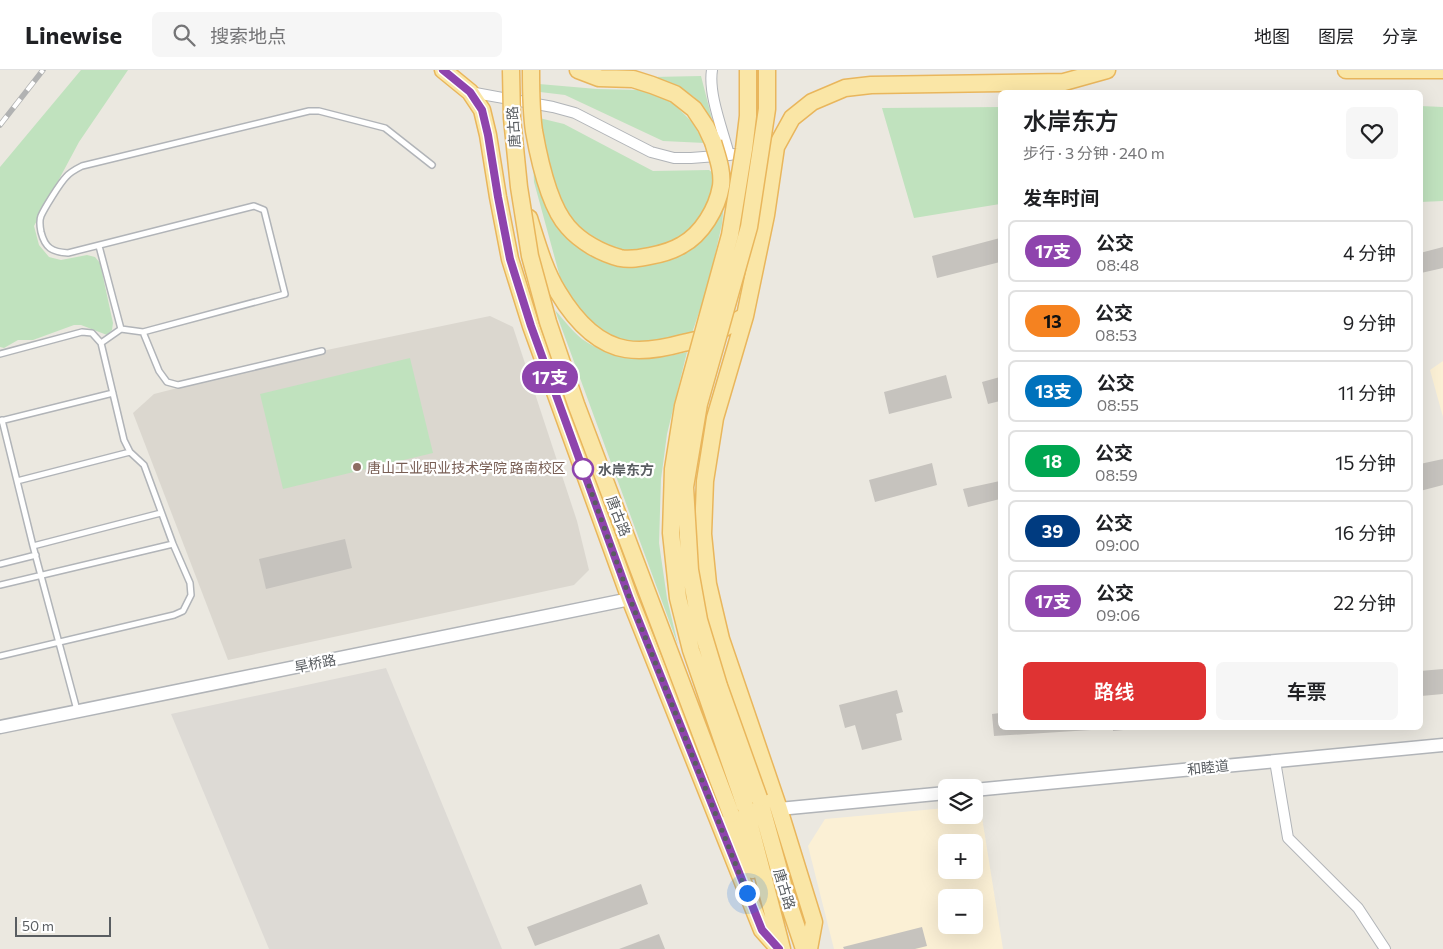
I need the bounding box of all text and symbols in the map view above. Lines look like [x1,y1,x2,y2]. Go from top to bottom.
search box [152,12,502,57]
text: Linewise [25,20,122,49]
icon: search [170,21,198,49]
text: 搜索地点 [210,24,286,47]
text: 地图 [1254,25,1290,47]
text: 图层 [1318,25,1354,47]
text: 分享 [1382,25,1418,47]
street label: 唐古路 [503,105,523,149]
text: 水岸东方 [1023,106,1119,135]
button: heart [1346,107,1398,159]
text: 步行 · 3 分钟 · 240 m [1023,143,1165,162]
text: 发车时间 [1023,186,1099,209]
text: 公交 [1096,231,1134,254]
text: 17支 [1035,240,1071,262]
text: 4 分钟 [1343,241,1396,264]
text: 08:48 [1096,255,1139,274]
text: 公交 [1095,301,1133,324]
text: 13 [1043,310,1062,332]
text: 9 分钟 [1343,311,1396,334]
text: 08:53 [1095,325,1137,344]
line badge: 17支 [521,361,579,393]
text: 17支 [532,366,568,388]
text: 公交 [1097,371,1135,394]
text: 13支 [1035,380,1072,402]
text: 11 分钟 [1338,381,1396,404]
text: 08:55 [1097,395,1139,414]
text: 公交 [1095,441,1133,464]
text: 18 [1043,450,1062,472]
text: 15 分钟 [1335,451,1396,474]
marker: 水岸东方 [572,458,594,480]
place label: 唐山工业职业技术学院 路南校区 [367,459,566,476]
marker: 唐山工业职业技术学院 路南校区 [351,461,363,473]
place label: 水岸东方 [598,461,654,478]
text: 08:59 [1095,465,1138,484]
street label: 唐古路 [604,493,634,539]
text: 公交 [1095,511,1133,534]
text: 39 [1042,520,1063,542]
text: 16 分钟 [1335,521,1396,544]
text: 09:00 [1095,535,1140,554]
text: 公交 [1096,581,1134,604]
text: 17支 [1035,590,1071,612]
text: 22 分钟 [1333,591,1396,614]
text: 09:06 [1096,605,1140,624]
street label: 旱桥路 [293,651,337,675]
button: 路线 [1023,662,1206,720]
button: 车票 [1216,662,1398,720]
street label: 和睦道 [1186,756,1230,778]
map controls [938,779,983,934]
button: layers [938,779,983,824]
button: + [938,834,983,879]
street label: 唐古路 [771,866,799,912]
your location [735,881,760,906]
button: − [938,889,983,934]
scale bar [15,914,111,937]
text: 50 m [22,917,54,934]

